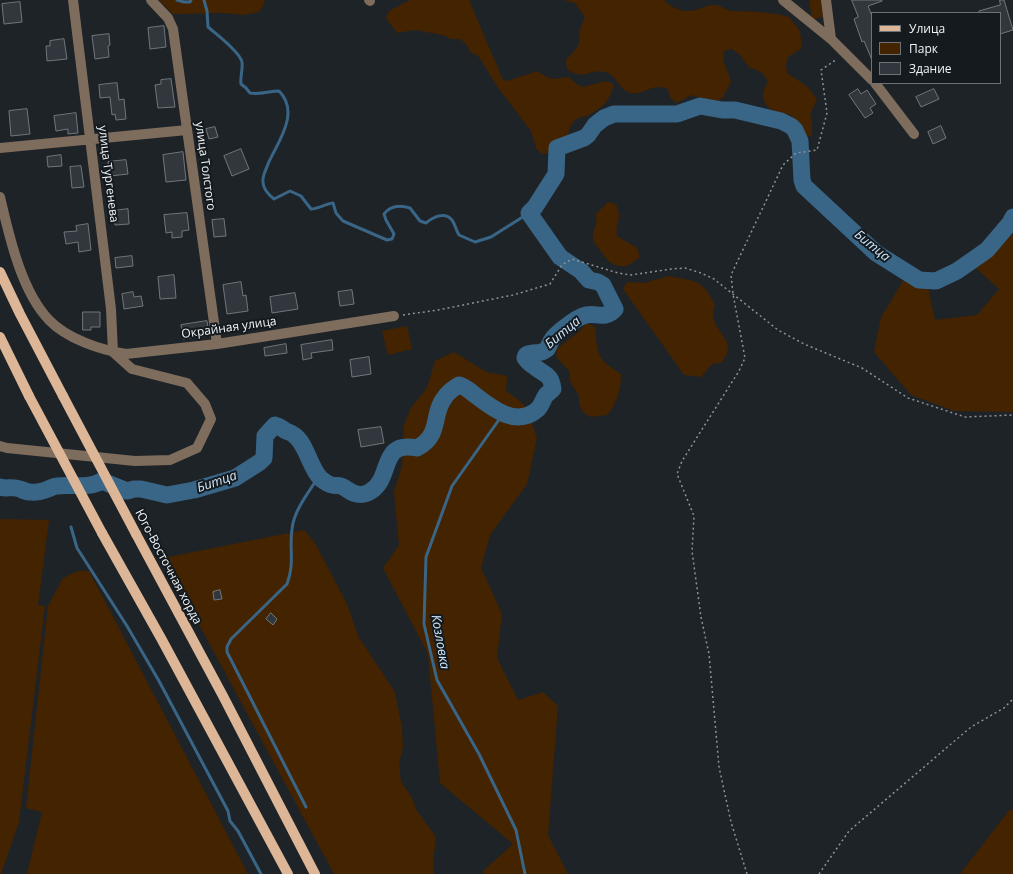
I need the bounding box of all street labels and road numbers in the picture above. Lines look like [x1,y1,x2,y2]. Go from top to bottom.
street label: улица Толстого [192,121,218,211]
street label: улица Тургенева [95,125,121,223]
street label: Окрайная улица [181,314,277,342]
street label: Юго-Восточная хорда [132,507,204,627]

